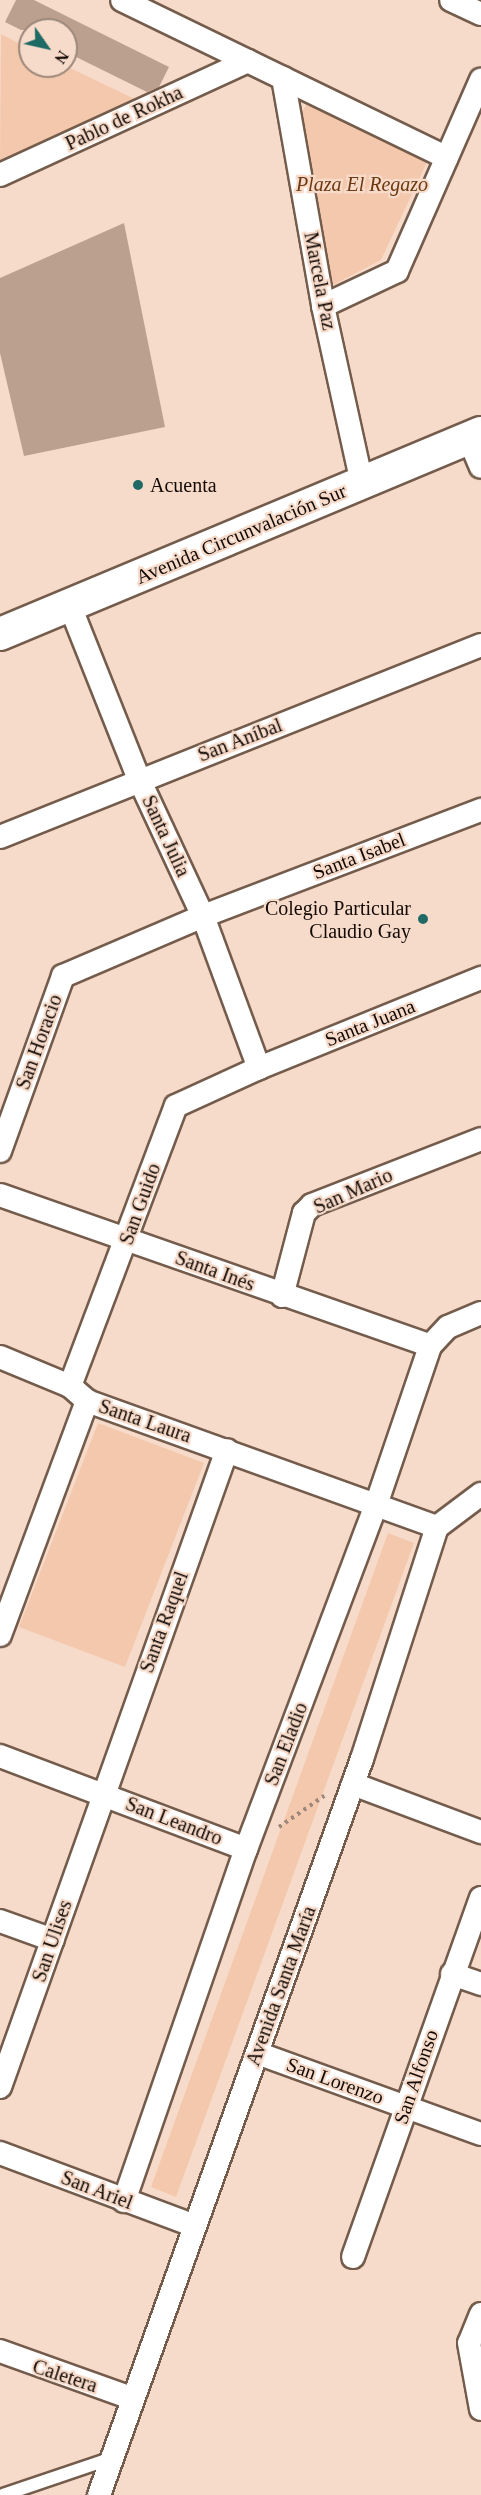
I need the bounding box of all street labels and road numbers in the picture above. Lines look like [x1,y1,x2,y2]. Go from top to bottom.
street label: Pablo de Rokha [62,80,186,156]
street label: Marcela Paz [299,230,341,332]
street label: Avenida Circunvalación Sur [132,479,350,589]
street label: San Aníbal [194,713,286,767]
street label: Santa Julia [137,791,195,881]
street label: Santa Isabel [309,827,409,885]
street label: San Horacio [11,991,67,1093]
street label: Santa Juana [321,994,419,1052]
street label: San Guido [114,1160,166,1248]
street label: San Mario [310,1163,396,1219]
street label: Santa Inés [172,1246,258,1296]
street label: Santa Laura [96,1394,194,1448]
street label: Santa Raquel [135,1568,193,1676]
street label: San Eladio [259,1699,313,1789]
street label: San Leandro [122,1792,226,1850]
street label: San Ulises [27,1897,77,1985]
street label: Avenida Santa María [241,1903,321,2069]
street label: San Alfonso [388,2026,444,2128]
street label: San Lorenzo [283,2052,387,2110]
street label: San Ariel [57,2165,137,2215]
street label: Caletera [30,2354,100,2398]

